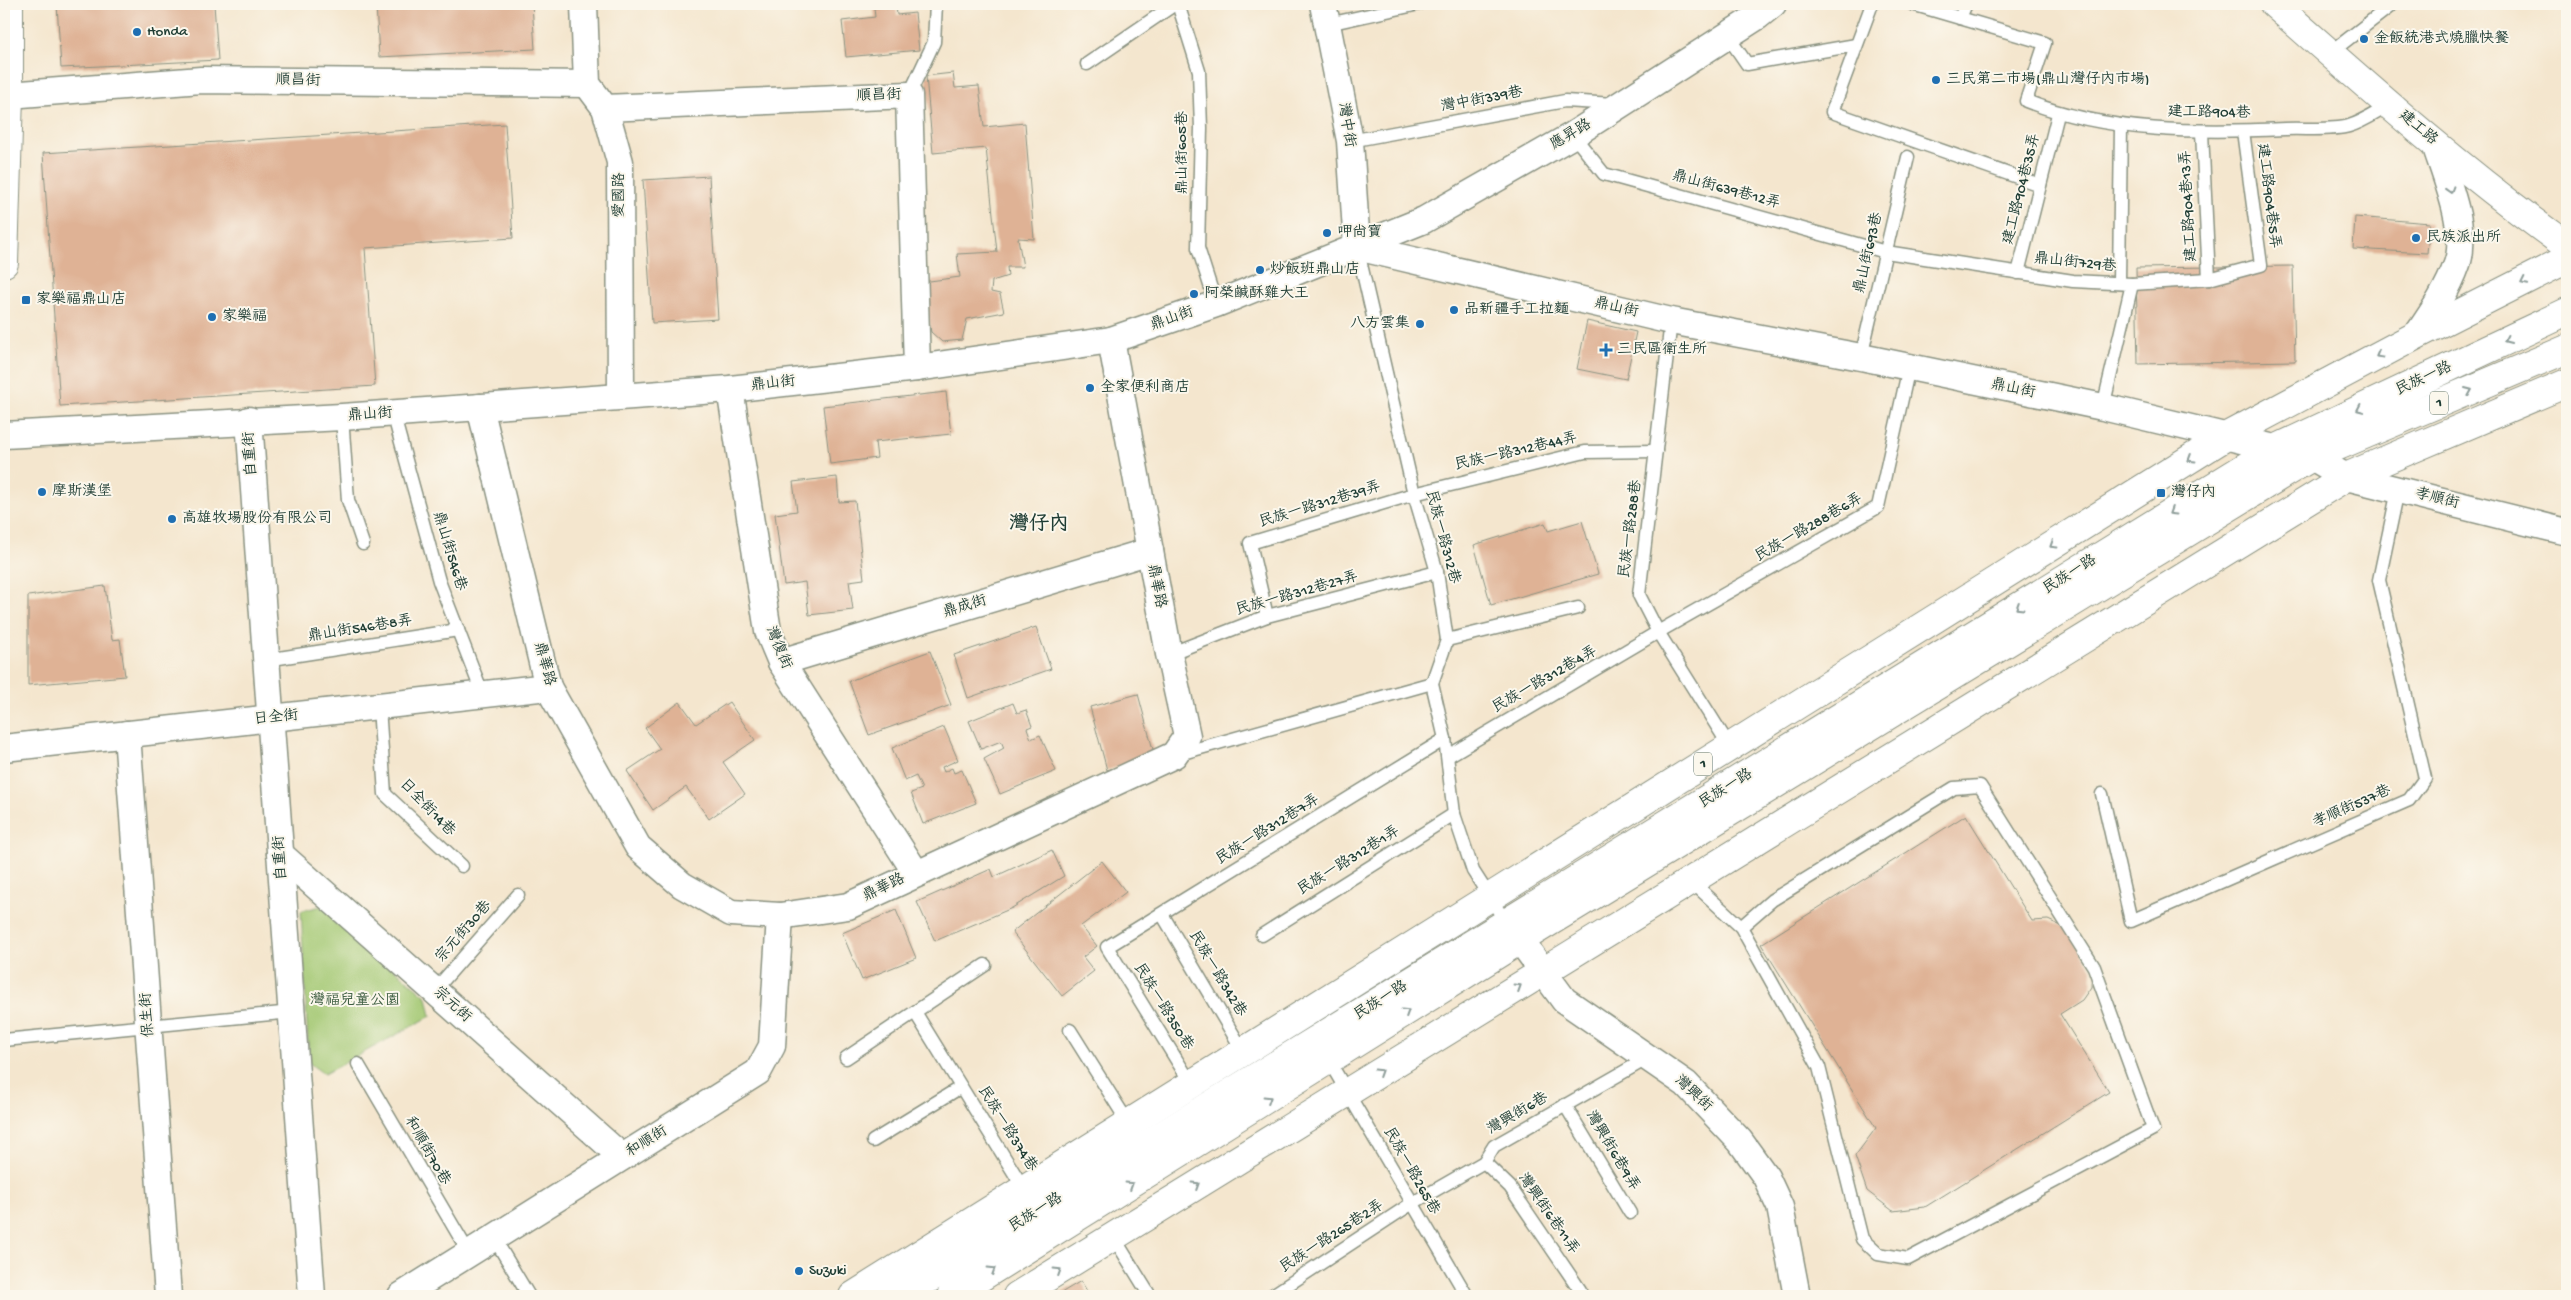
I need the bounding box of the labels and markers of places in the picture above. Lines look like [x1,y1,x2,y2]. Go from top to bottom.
place label: Honda [147,23,188,41]
marker: Honda [131,26,143,38]
place label: 金飯統港式燒臘快餐 [2374,29,2509,48]
marker: 金飯統港式燒臘快餐 [2358,33,2370,45]
place label: 三民第二市場(鼎山灣仔內市場) [1946,70,2150,89]
marker: 三民第二市場(鼎山灣仔內市場) [1930,74,1942,86]
place label: 呷尚寶 [1337,224,1382,242]
marker: 呷尚寶 [1321,227,1333,239]
place label: 民族派出所 [2426,229,2501,247]
marker: 民族派出所 [2410,232,2422,244]
place label: 炒飯班鼎山店 [1270,261,1360,279]
marker: 炒飯班鼎山店 [1254,264,1266,276]
place label: 阿榮鹹酥雞大王 [1204,284,1309,303]
marker: 阿榮鹹酥雞大王 [1188,288,1200,300]
place label: 家樂福鼎山店 [36,290,126,309]
marker: 家樂福鼎山店 [20,294,32,306]
place label: 品新疆手工拉麵 [1464,301,1569,319]
marker: 品新疆手工拉麵 [1448,304,1460,316]
place label: 家樂福 [222,307,267,326]
marker: 家樂福 [206,311,218,323]
place label: 八方雲集 [1350,315,1410,333]
marker: 八方雲集 [1414,318,1426,330]
place label: 三民區衛生所 [1617,341,1707,359]
marker: 三民區衛生所 [1599,343,1613,357]
place label: 全家便利商店 [1100,378,1190,397]
marker: 全家便利商店 [1084,382,1096,394]
place label: 摩斯漢堡 [52,482,112,501]
place label: 灣仔內 [2171,483,2216,502]
marker: 摩斯漢堡 [36,486,48,498]
marker: 灣仔內 [2155,487,2167,499]
place label: 高雄牧場股份有限公司 [182,510,332,528]
marker: 高雄牧場股份有限公司 [166,513,178,525]
place label: Suzuki [809,1262,847,1280]
marker: Suzuki [793,1265,805,1277]

